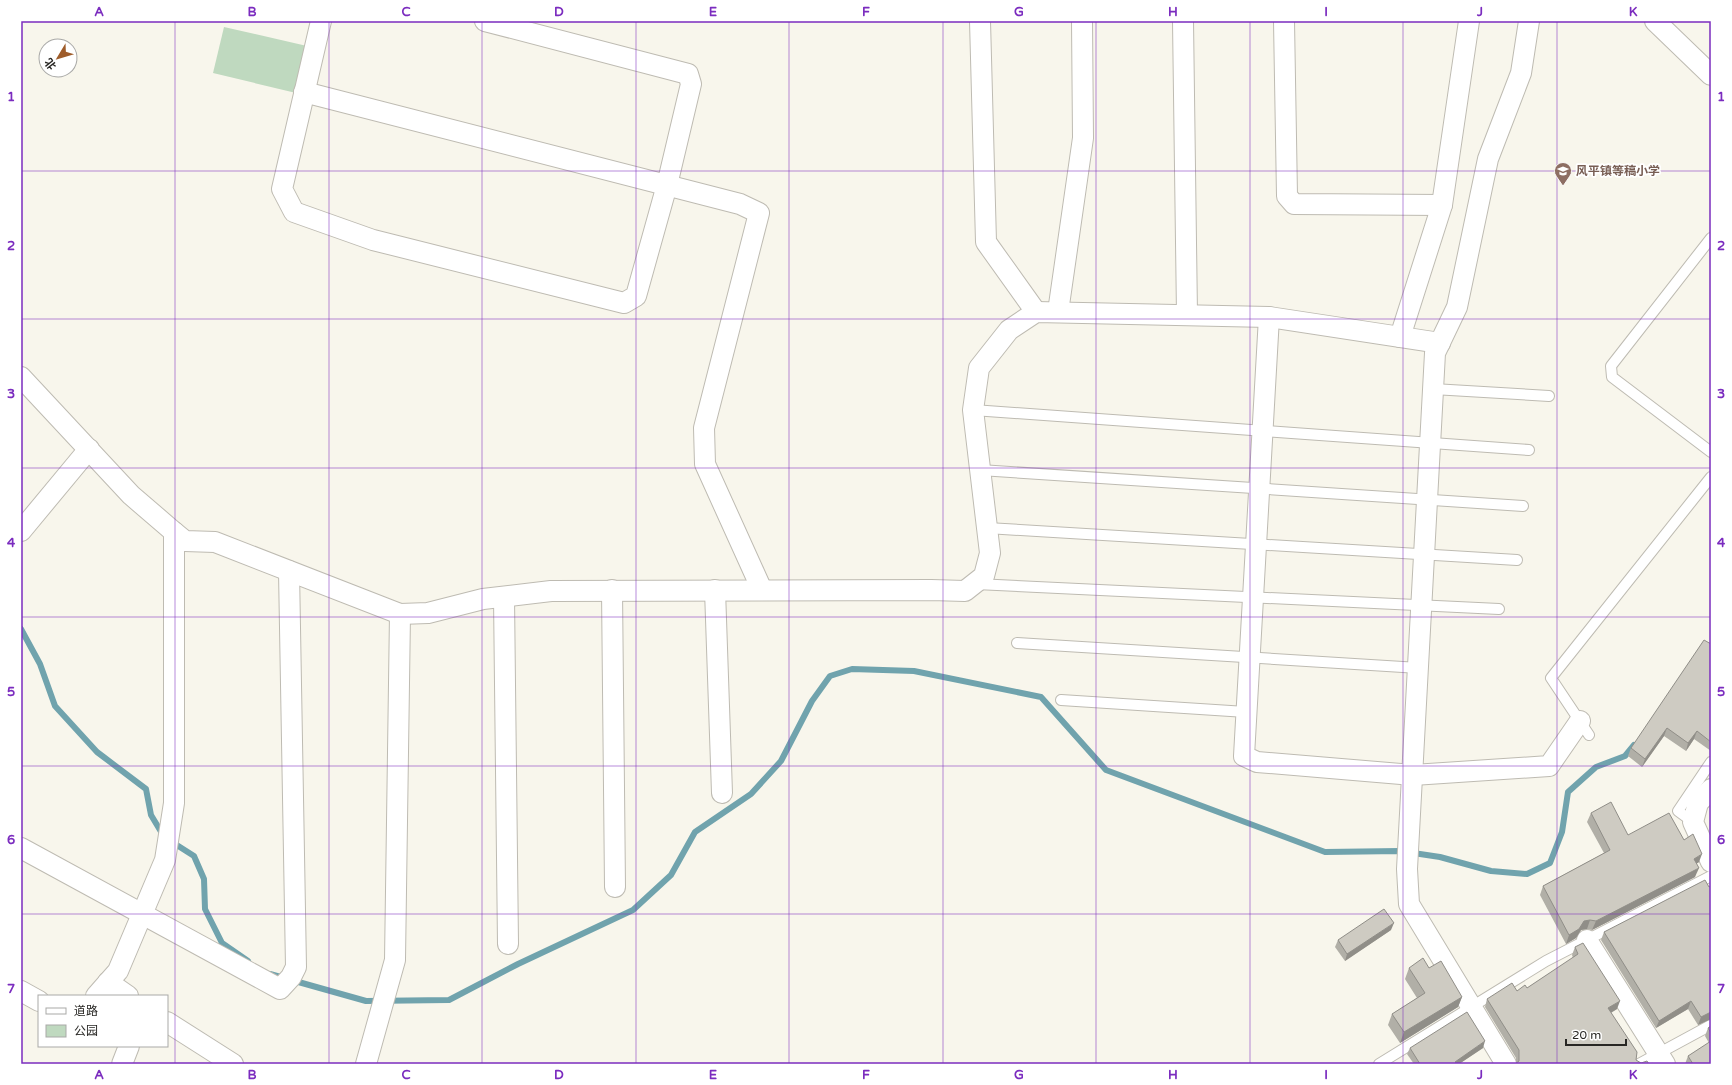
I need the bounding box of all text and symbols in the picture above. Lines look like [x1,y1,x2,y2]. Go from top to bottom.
text: A [94,4,104,20]
text: B [247,4,257,20]
text: C [401,4,411,20]
text: D [554,4,564,20]
text: E [709,4,717,20]
text: F [862,4,870,20]
text: G [1014,4,1024,20]
text: H [1168,4,1178,20]
text: I [1324,4,1328,20]
text: J [1476,4,1483,20]
text: K [1629,4,1638,20]
north arrow [38,38,78,78]
text: 北 [42,56,59,72]
text: 1 [7,89,15,105]
text: 1 [1717,89,1725,105]
school or university icon: 风平镇等稿小学 [1553,161,1573,186]
place label: 风平镇等稿小学 [1576,164,1660,178]
text: 2 [7,238,15,254]
text: 2 [1717,238,1725,254]
text: 3 [7,386,15,402]
text: 3 [1717,386,1725,402]
text: 4 [7,535,16,551]
text: 4 [1717,535,1726,551]
text: 5 [7,684,15,700]
text: 5 [1717,684,1725,700]
text: 6 [7,832,15,848]
text: 6 [1717,832,1725,848]
text: 7 [7,981,15,997]
text: 7 [1717,981,1725,997]
legend [38,995,168,1047]
text: 道路 [74,1004,98,1018]
scale bar [1566,1021,1626,1047]
text: 公园 [74,1024,98,1038]
text: 20 m [1572,1028,1601,1042]
text: A [94,1067,104,1083]
text: B [247,1067,257,1083]
text: C [401,1067,411,1083]
text: D [554,1067,564,1083]
text: E [709,1067,717,1083]
text: F [862,1067,870,1083]
text: G [1014,1067,1024,1083]
text: H [1168,1067,1178,1083]
text: I [1324,1067,1328,1083]
text: J [1476,1067,1483,1083]
text: K [1629,1067,1638,1083]

